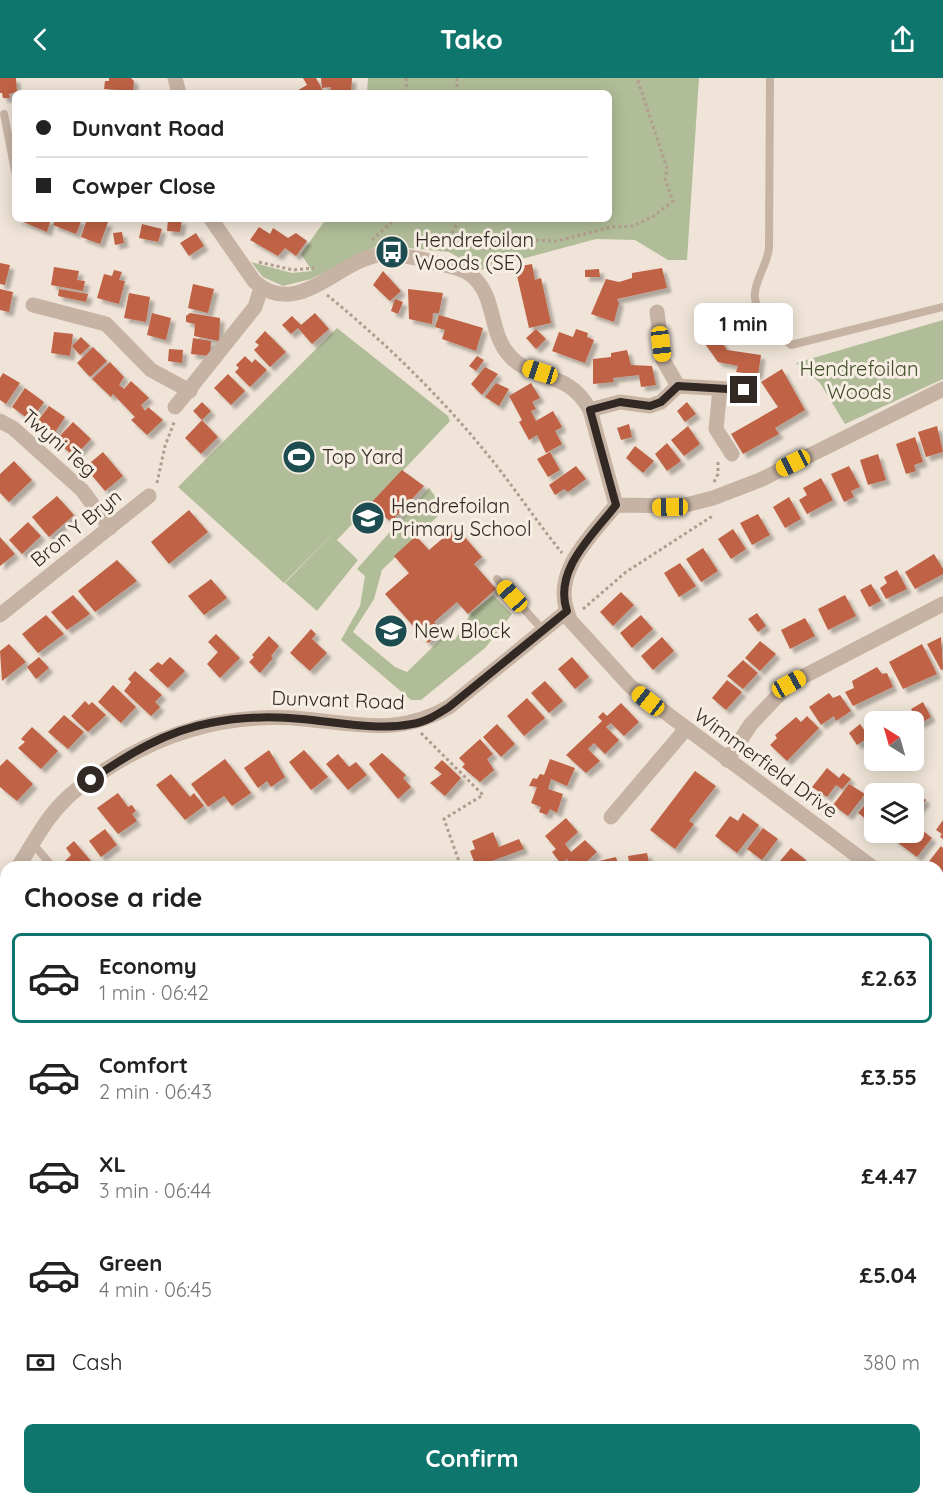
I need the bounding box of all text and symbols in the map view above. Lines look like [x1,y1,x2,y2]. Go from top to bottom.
text: Tako [440,22,503,56]
icon: back [24,23,57,56]
icon: share [886,23,919,56]
text: Dunvant Road [72,114,224,142]
text: Cowper Close [72,172,216,200]
place label: Hendrefoilan Woods (SE) [415,227,534,275]
bus stop icon: Hendrefoilan Woods (SE) [374,234,410,270]
callout: 1 min [694,303,794,345]
text: 1 min [719,311,768,336]
car [650,325,672,363]
park label: Hendrefoilan Woods [799,356,919,404]
car [520,358,560,386]
route end [730,376,757,403]
street label: Twyni Teg [17,403,102,482]
sports icon: Top Yard [281,439,317,475]
place label: Top Yard [322,444,403,469]
car [773,447,813,479]
street label: Bron Y Bryn [25,483,126,572]
place label: Hendrefoilan Primary School [391,493,532,541]
car [652,498,688,516]
school or university icon: Hendrefoilan Primary School [350,500,386,536]
car [493,577,531,615]
school or university icon: New Block [373,613,409,649]
place label: New Block [414,618,511,643]
car [769,667,809,701]
car [628,683,668,719]
street label: Dunvant Road [271,685,405,714]
street label: Wimmerfield Drive [689,702,843,823]
north arrow [864,711,924,771]
map controls [864,711,924,843]
route start [77,766,104,793]
button: layers [864,783,924,843]
text: Choose a ride [24,880,202,914]
icon: car [27,951,81,1005]
text: Economy [99,952,197,980]
text: £2.63 [861,964,917,992]
text: 1 min · 06:42 [99,980,209,1005]
icon: car [27,1050,81,1104]
text: Comfort [99,1051,188,1079]
text: £3.55 [861,1063,917,1091]
text: 2 min · 06:43 [99,1079,212,1104]
icon: car [27,1149,81,1203]
text: XL [99,1150,126,1178]
text: £4.47 [861,1162,917,1190]
text: 3 min · 06:44 [99,1178,211,1203]
icon: car [27,1248,81,1302]
text: Green [99,1249,162,1277]
text: £5.04 [860,1261,917,1289]
text: 4 min · 06:45 [99,1277,212,1302]
icon: cash [24,1346,57,1379]
text: Cash [72,1348,123,1376]
text: 380 m [863,1350,920,1375]
button: Confirm [24,1424,920,1493]

